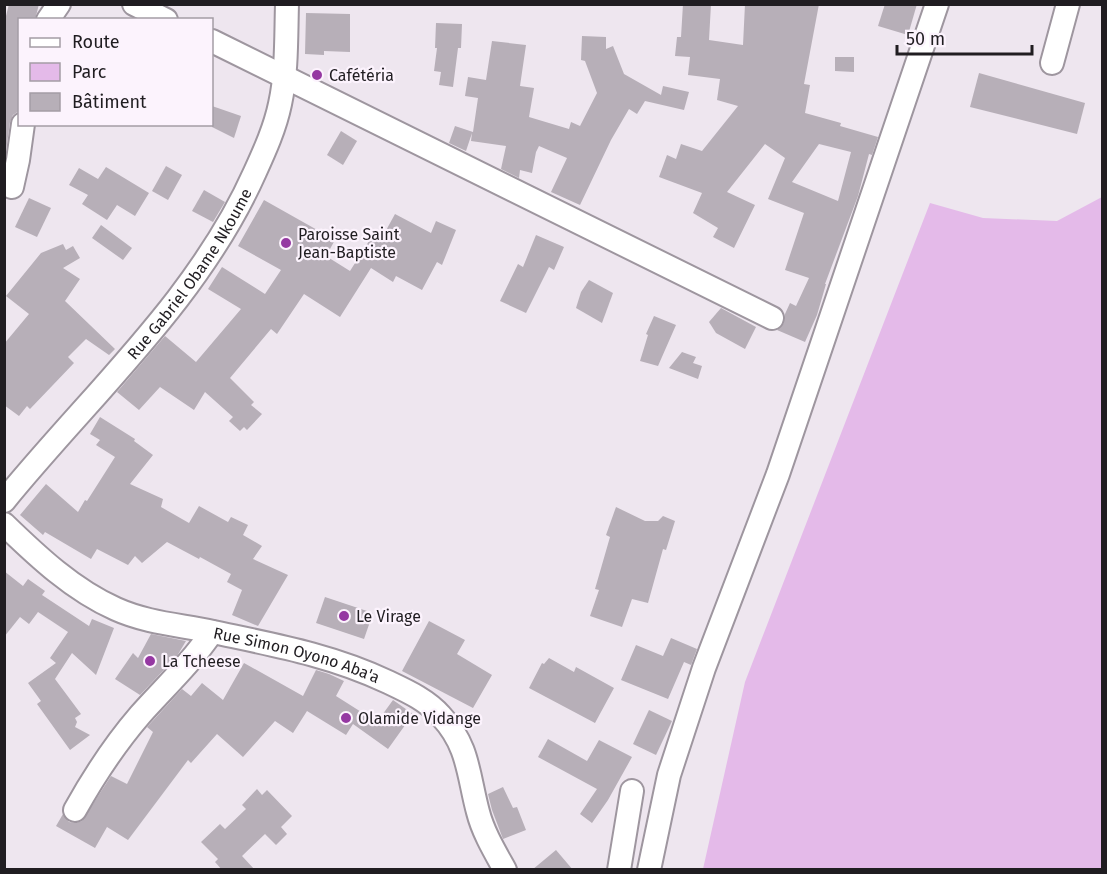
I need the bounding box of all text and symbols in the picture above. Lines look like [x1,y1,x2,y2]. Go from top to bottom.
legend [18,18,213,126]
scale bar [897,18,1032,56]
text: 50 m [906,28,945,50]
text: Route [72,31,120,53]
text: Parc [72,61,107,83]
place label: Cafétéria [329,66,394,85]
marker: Cafétéria [310,68,324,82]
text: Bâtiment [72,91,147,113]
street label: Rue Gabriel Obame Nkoume [123,185,256,363]
place label: Paroisse Saint Jean-Baptiste [298,225,400,262]
marker: Paroisse Saint Jean-Baptiste [279,236,293,250]
place label: Le Virage [356,607,421,626]
marker: Le Virage [337,609,351,623]
street label: Rue Simon Oyono Aba'a [212,623,383,687]
place label: La Tcheese [162,652,241,671]
marker: La Tcheese [143,654,157,668]
place label: Olamide Vidange [358,709,481,728]
marker: Olamide Vidange [339,711,353,725]

